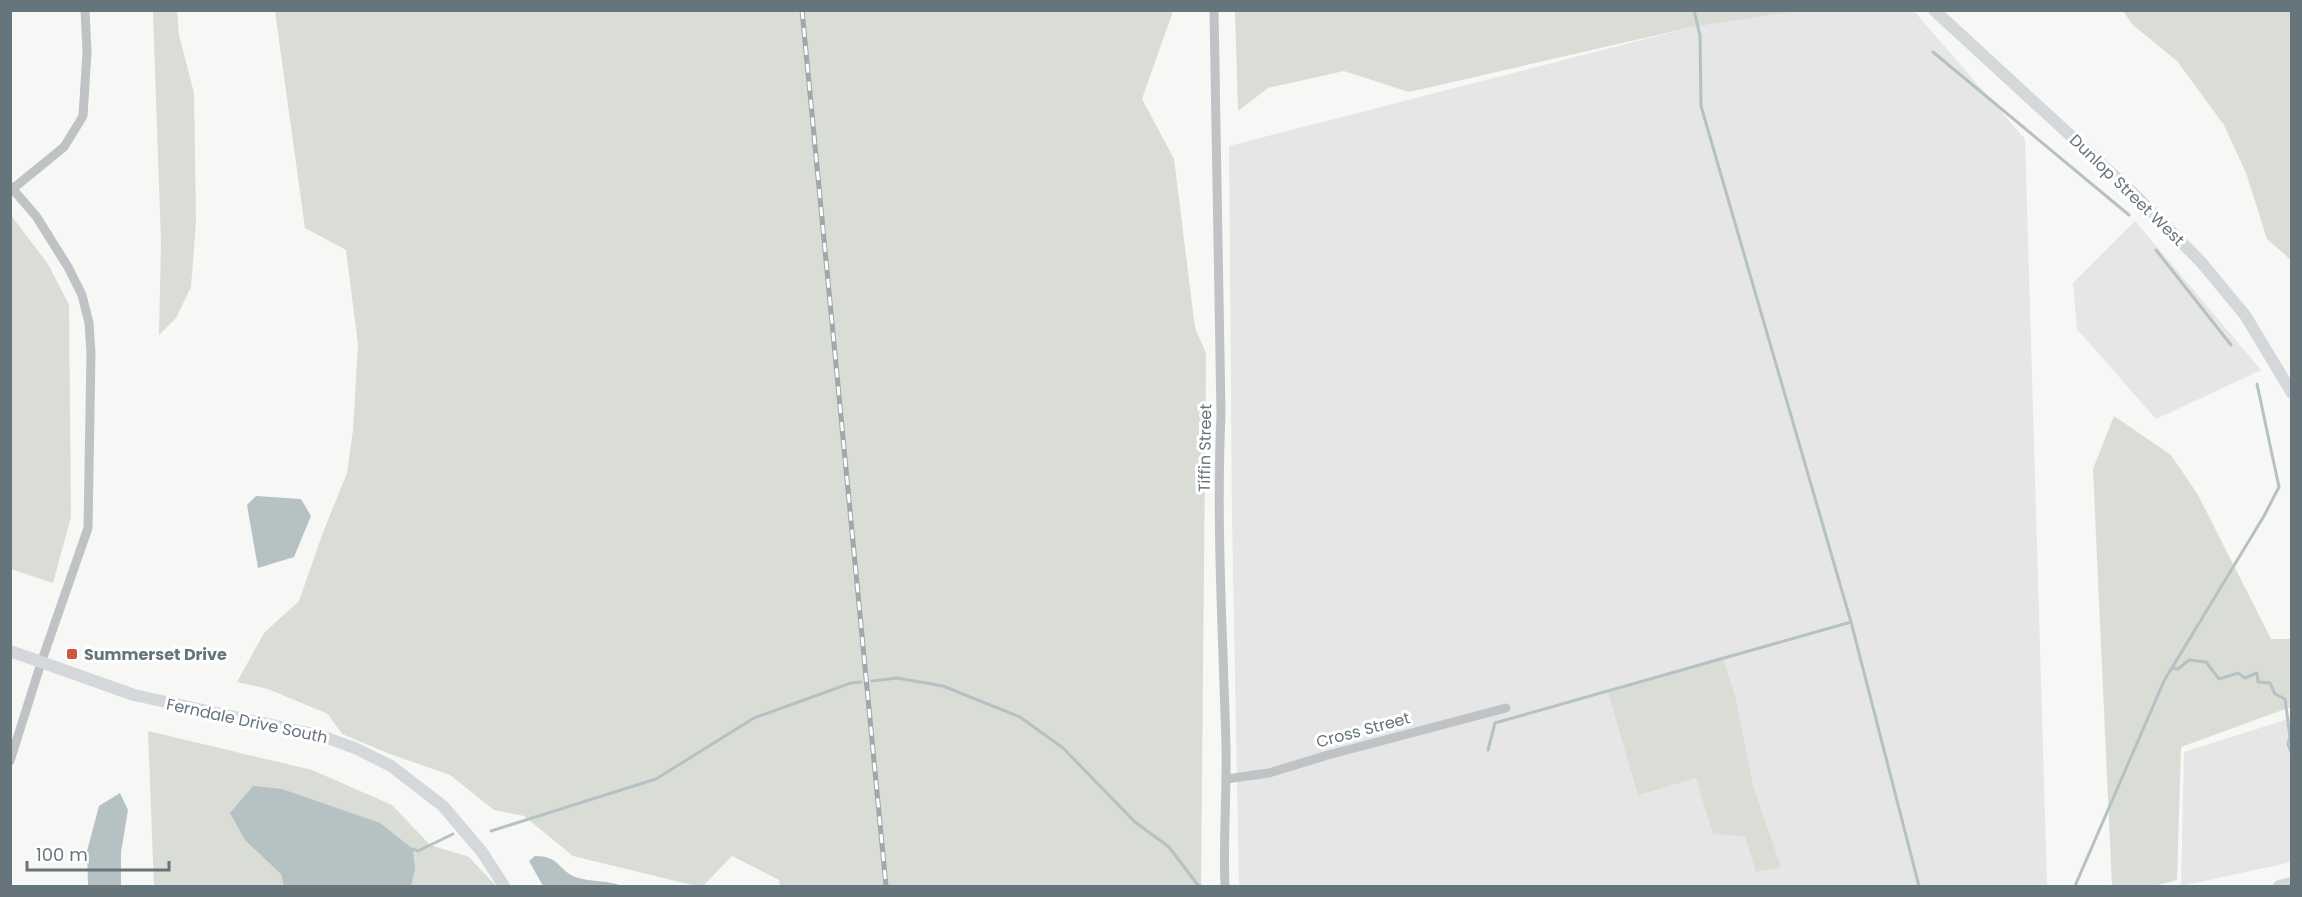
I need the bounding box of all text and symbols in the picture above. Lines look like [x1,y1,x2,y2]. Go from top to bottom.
street label: Dunlop Street West [2064,129,2190,251]
street label: Tiffin Street [1193,403,1217,492]
place label: Summerset Drive [84,643,227,666]
marker: Summerset Drive [65,647,79,661]
street label: Ferndale Drive South [164,693,330,749]
street label: Cross Street [1313,706,1413,754]
scale bar [27,834,170,872]
text: 100 m [36,842,88,867]

